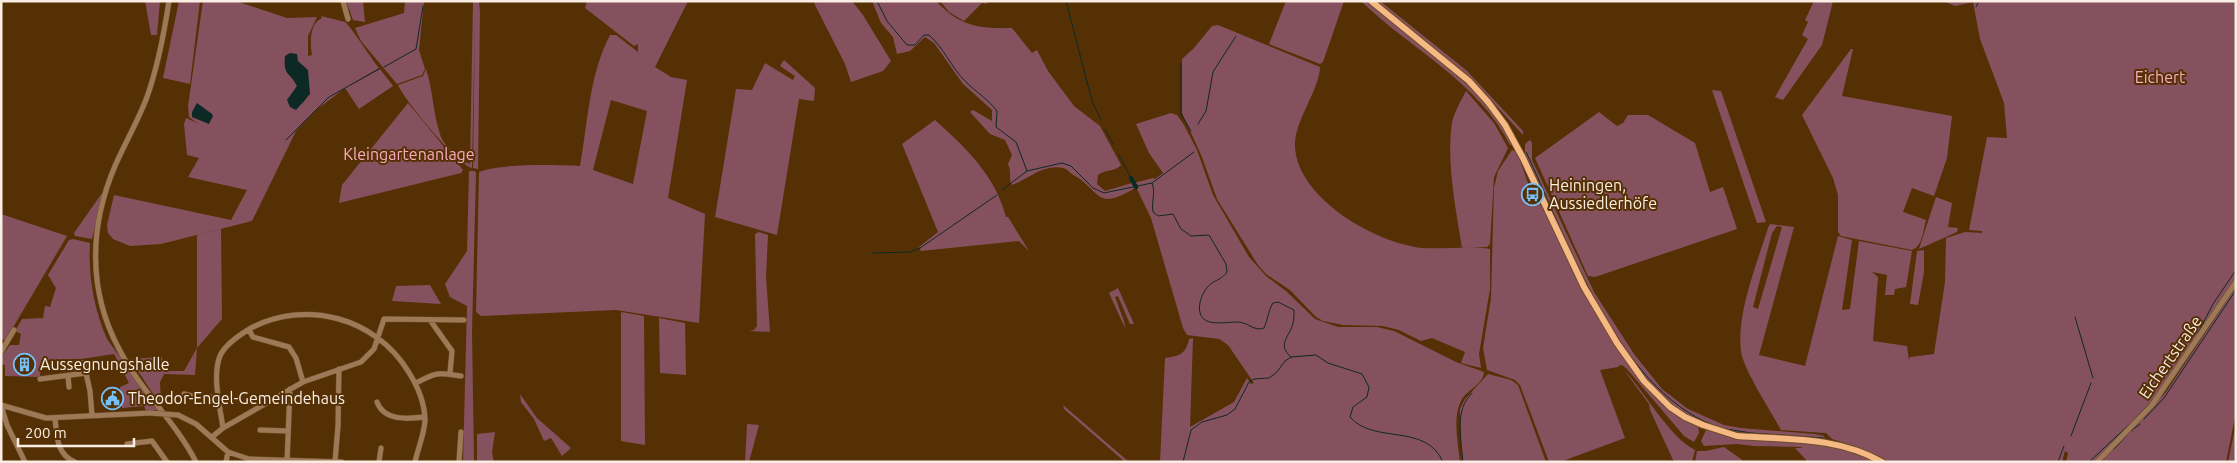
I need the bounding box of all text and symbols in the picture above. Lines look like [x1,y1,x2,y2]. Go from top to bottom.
park label: Eichert [2135,68,2186,86]
park label: Kleingartenanlage [343,145,475,163]
place label: Heiningen, Aussiedlerhöfe [1549,176,1657,212]
bus stop icon: Heiningen, Aussiedlerhöfe [1521,182,1545,206]
street label: Eichertstraße [2135,312,2205,402]
building icon: Aussegnungshalle [12,352,36,376]
place label: Aussegnungshalle [40,355,170,373]
public building icon: Theodor-Engel-Gemeindehaus [100,386,124,410]
place label: Theodor-Engel-Gemeindehaus [128,389,345,407]
scale bar [18,416,134,448]
text: 200 m [25,424,67,441]

